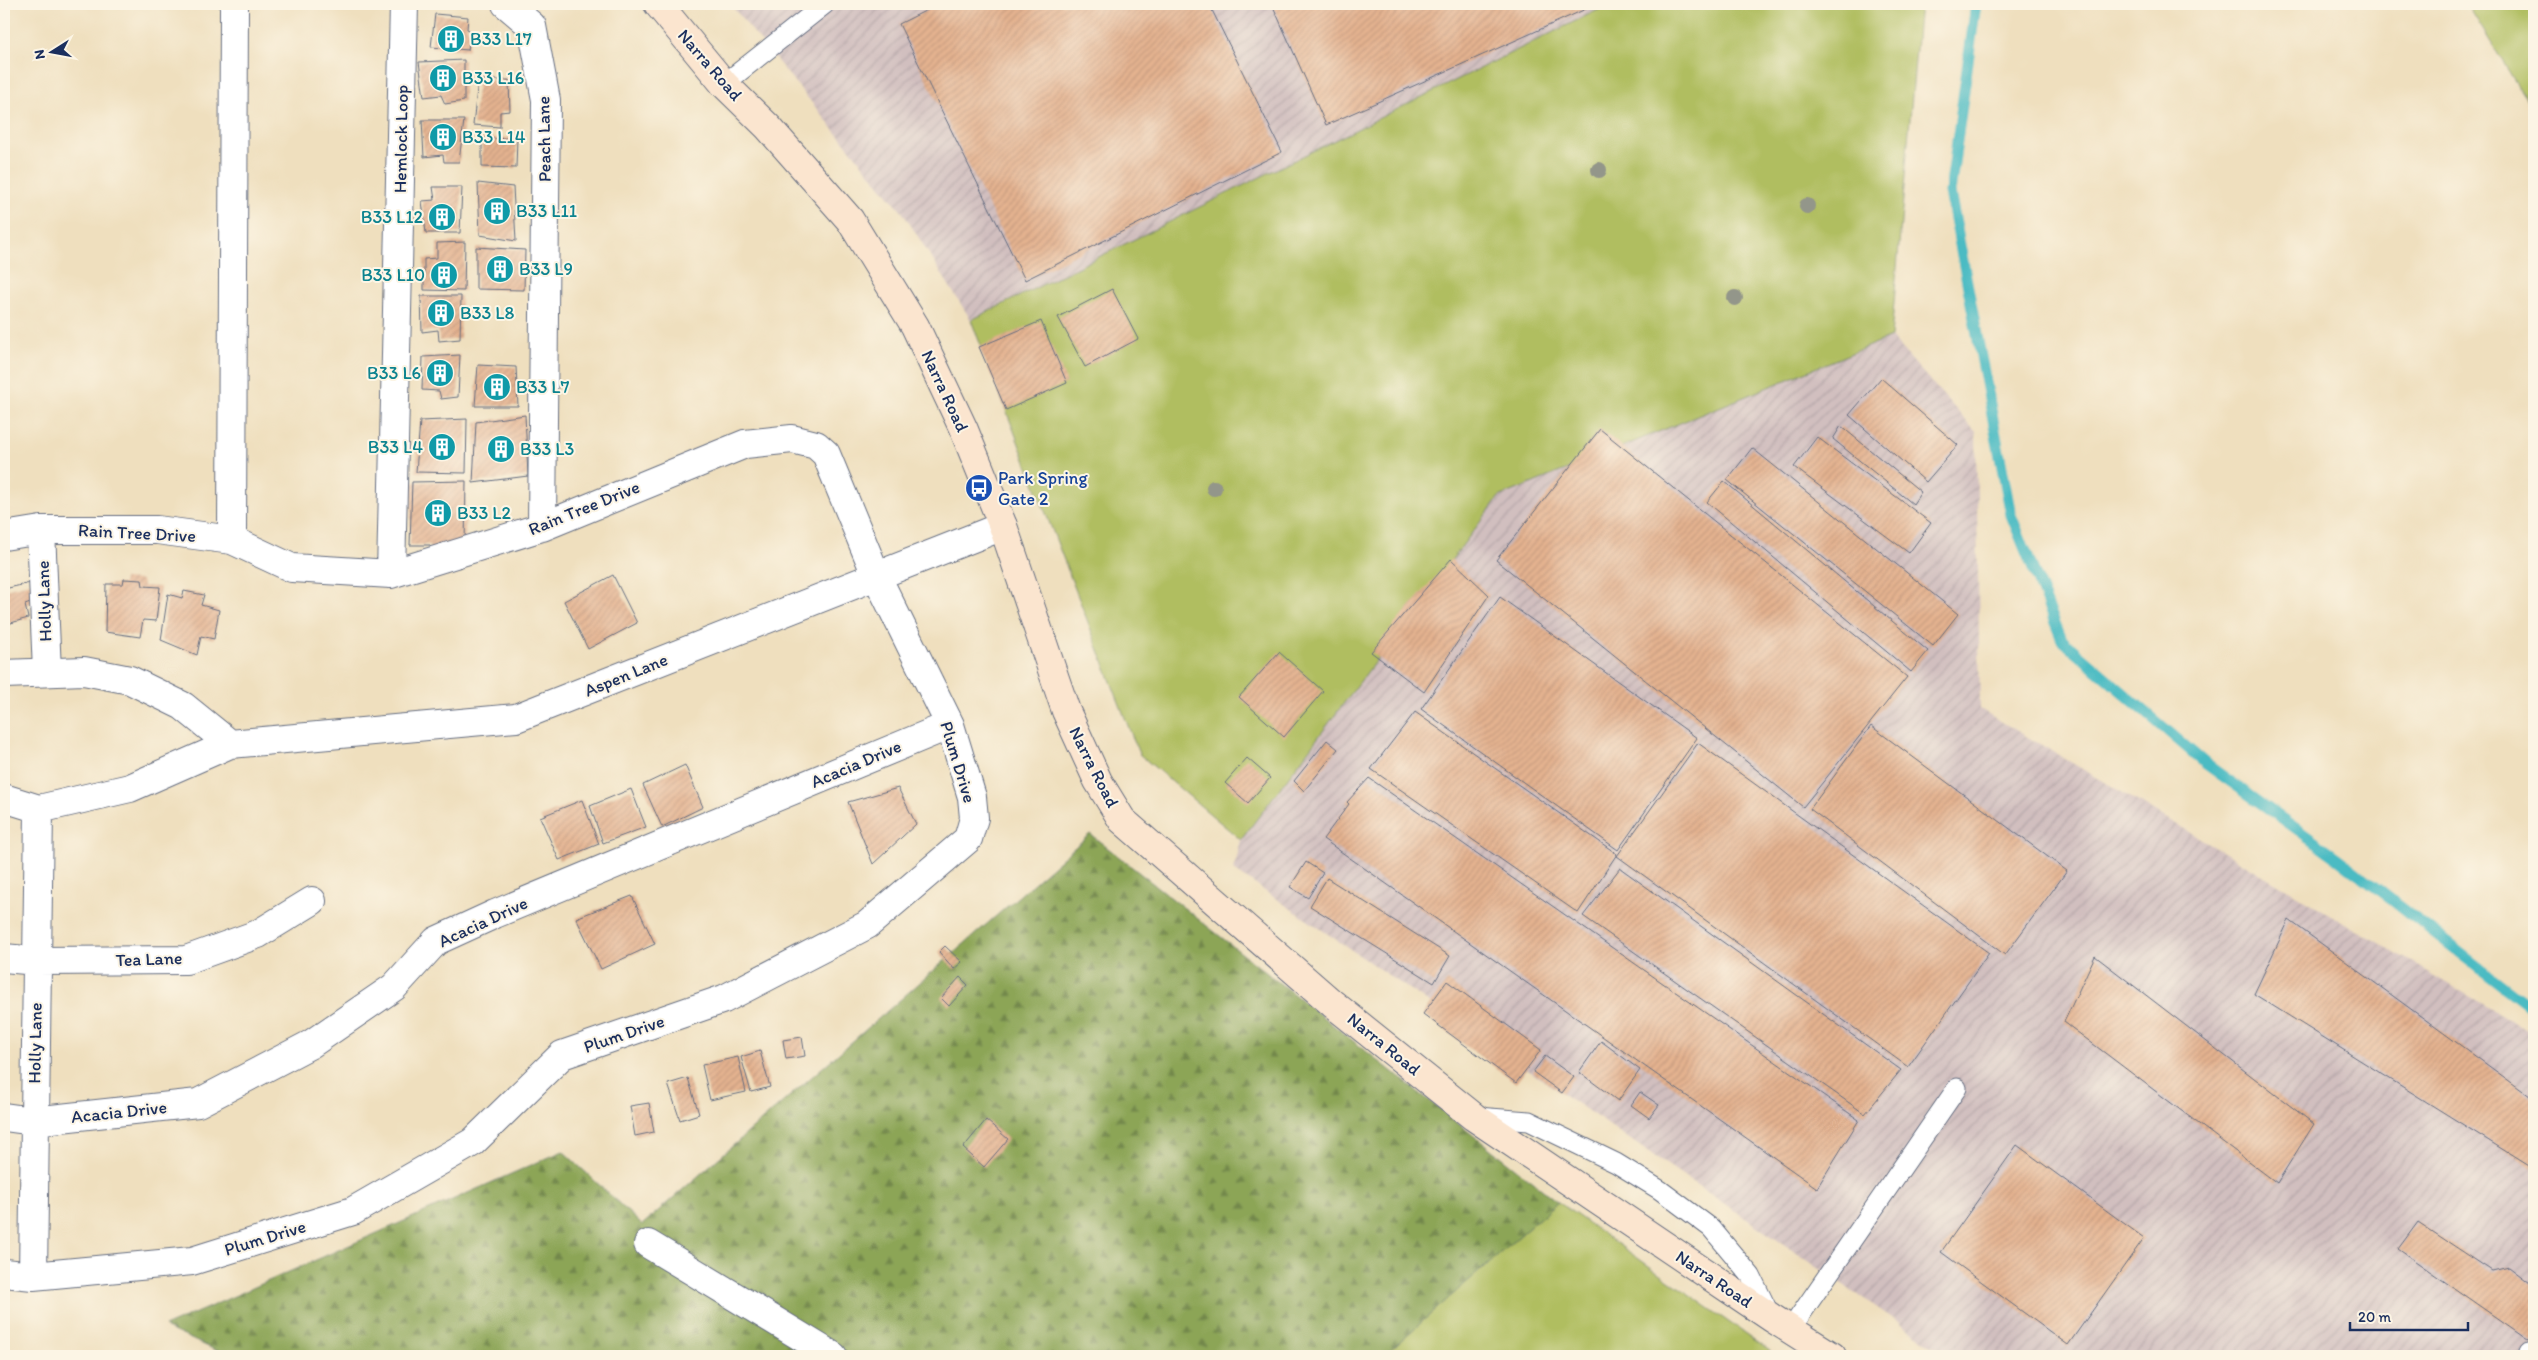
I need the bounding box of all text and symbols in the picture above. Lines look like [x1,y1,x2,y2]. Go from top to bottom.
building icon: B33 L17 [436,24,466,54]
street label: Narra Road [673,25,747,106]
north arrow [28,28,78,78]
place label: B33 L17 [470,28,532,50]
text: N [30,48,49,61]
building icon: B33 L16 [428,63,458,93]
place label: B33 L16 [462,67,524,89]
street label: Hemlock Loop [389,84,413,193]
street label: Peach Lane [532,96,556,182]
building icon: B33 L14 [428,122,458,152]
place label: B33 L14 [462,126,526,148]
building icon: B33 L11 [482,196,512,226]
place label: B33 L11 [516,200,577,222]
building icon: B33 L12 [427,202,457,232]
place label: B33 L12 [361,206,424,228]
building icon: B33 L9 [485,254,515,284]
place label: B33 L9 [519,258,573,280]
building icon: B33 L10 [429,260,459,290]
place label: B33 L10 [361,264,425,286]
building icon: B33 L8 [426,298,456,328]
place label: B33 L8 [460,302,514,324]
street label: Narra Road [916,347,974,436]
building icon: B33 L6 [425,358,455,388]
place label: B33 L6 [367,362,421,384]
building icon: B33 L7 [482,372,512,402]
place label: B33 L7 [516,376,569,398]
building icon: B33 L4 [427,432,457,462]
building icon: B33 L3 [486,434,516,464]
place label: B33 L4 [368,436,423,458]
place label: B33 L3 [520,438,574,460]
place label: Park Spring Gate 2 [998,467,1088,510]
bus stop icon: Park Spring Gate 2 [964,473,994,503]
street label: Rain Tree Drive [525,476,643,540]
building icon: B33 L2 [423,498,453,528]
place label: B33 L2 [457,502,511,524]
street label: Rain Tree Drive [78,519,196,547]
street label: Holly Lane [32,560,56,642]
street label: Aspen Lane [581,648,671,702]
street label: Plum Drive [935,719,981,805]
street label: Narra Road [1064,723,1124,811]
street label: Acacia Drive [807,735,905,793]
street label: Acacia Drive [435,892,531,952]
street label: Tea Lane [115,947,183,971]
street label: Holly Lane [23,1002,47,1084]
street label: Narra Road [1343,1008,1425,1080]
street label: Plum Drive [581,1010,667,1058]
street label: Acacia Drive [70,1096,168,1128]
street label: Plum Drive [222,1215,308,1261]
street label: Narra Road [1671,1245,1757,1313]
scale bar [2350,1300,2468,1332]
text: 20 m [2358,1308,2392,1326]

